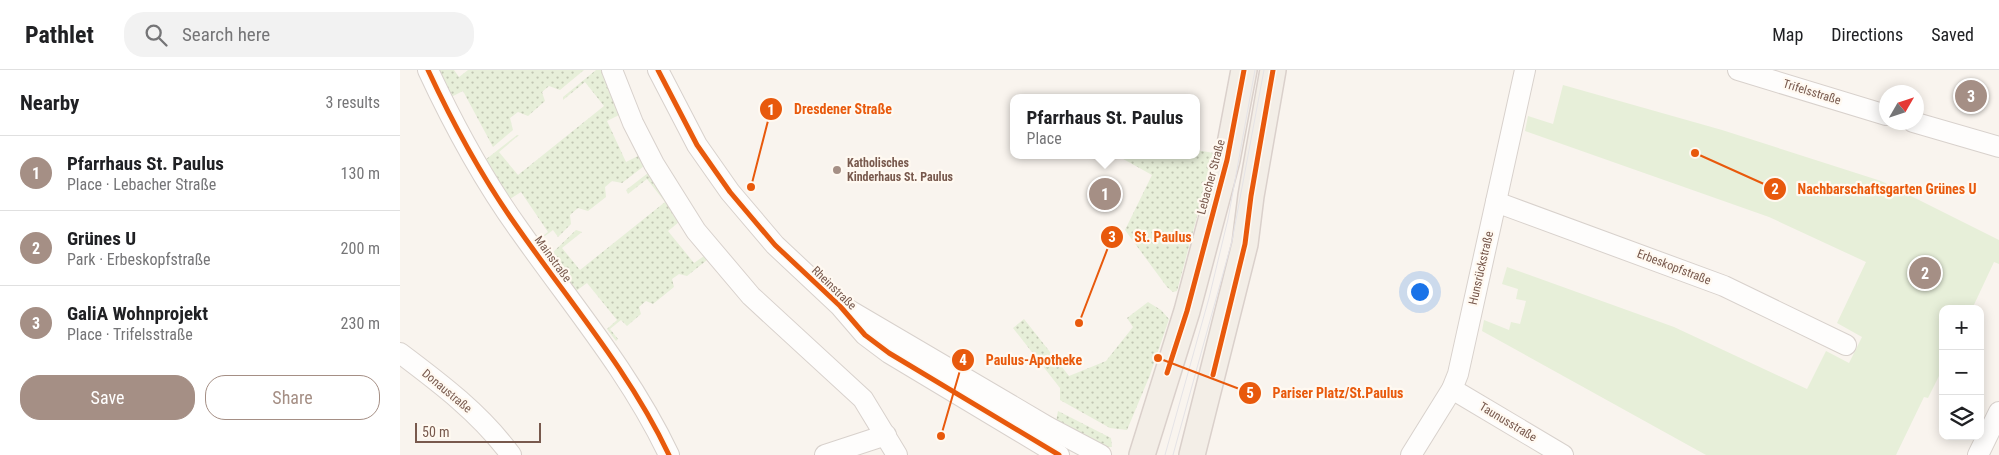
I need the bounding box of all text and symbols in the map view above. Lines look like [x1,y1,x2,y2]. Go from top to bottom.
search box [124,12,474,57]
text: Pathlet [25,21,94,49]
icon: search [142,21,170,49]
text: Search here [182,23,270,46]
text: Map [1772,24,1803,45]
text: Directions [1831,24,1903,45]
text: Saved [1931,24,1974,45]
street label: Trifelsstraße [1781,77,1843,108]
pin: 3 [1955,77,1987,115]
north arrow [1879,85,1924,130]
text: Nearby [20,91,79,115]
text: 3 results [325,93,380,112]
popup [1010,94,1200,159]
callout: Dresdener Straße [759,95,902,124]
text: 1 [767,101,775,119]
text: Dresdener Straße [794,101,892,117]
text: Pfarrhaus St. Paulus [1027,106,1183,129]
text: Place [1027,129,1062,148]
street label: Lebacher Straße [1194,138,1228,216]
text: Pfarrhaus St. Paulus [67,152,224,175]
place label: Katholisches Kinderhaus St. Paulus [847,156,954,184]
text: 1 [32,164,40,183]
text: 130 m [341,164,380,183]
marker: Katholisches Kinderhaus St. Paulus [831,164,843,176]
callout: Nachbarschaftsgarten Grünes U [1763,174,1987,203]
text: Place · Lebacher Straße [67,175,216,194]
pin: 1 [1089,175,1121,213]
text: 2 [1771,180,1779,198]
text: Nachbarschaftsgarten Grünes U [1798,181,1976,197]
callout: St. Paulus [1100,223,1202,252]
text: Grünes U [67,227,136,250]
text: 3 [1108,228,1116,246]
text: St. Paulus [1134,229,1192,245]
street label: Hunsrückstraße [1466,230,1496,306]
street label: Mainstraße [532,233,575,285]
text: 2 [32,239,40,258]
text: 200 m [341,239,380,258]
street label: Erbeskopfstraße [1635,247,1713,288]
text: Park · Erbeskopfstraße [67,250,211,269]
pin: 2 [1909,254,1941,292]
street label: Rheinstraße [809,263,859,313]
your location [1407,279,1433,305]
text: GaliA Wohnprojekt [67,302,208,325]
map controls [1939,305,1984,440]
button: + [1939,305,1984,350]
text: 3 [32,314,40,333]
text: 230 m [341,314,380,333]
text: Place · Trifelsstraße [67,325,193,344]
callout: Paulus-Apotheke [950,345,1092,374]
button: − [1939,350,1984,395]
text: 4 [959,351,967,369]
text: Paulus-Apotheke [986,352,1082,368]
street label: Donaustraße [419,366,475,416]
button: Save [20,375,195,420]
button: Share [205,375,380,420]
callout: Pariser Platz/St.Paulus [1237,378,1413,407]
text: 5 [1246,384,1254,402]
text: Pariser Platz/St.Paulus [1273,385,1403,401]
button: layers [1939,395,1984,440]
street label: Taunusstraße [1477,399,1539,445]
scale bar [415,420,541,443]
text: 50 m [422,424,450,440]

